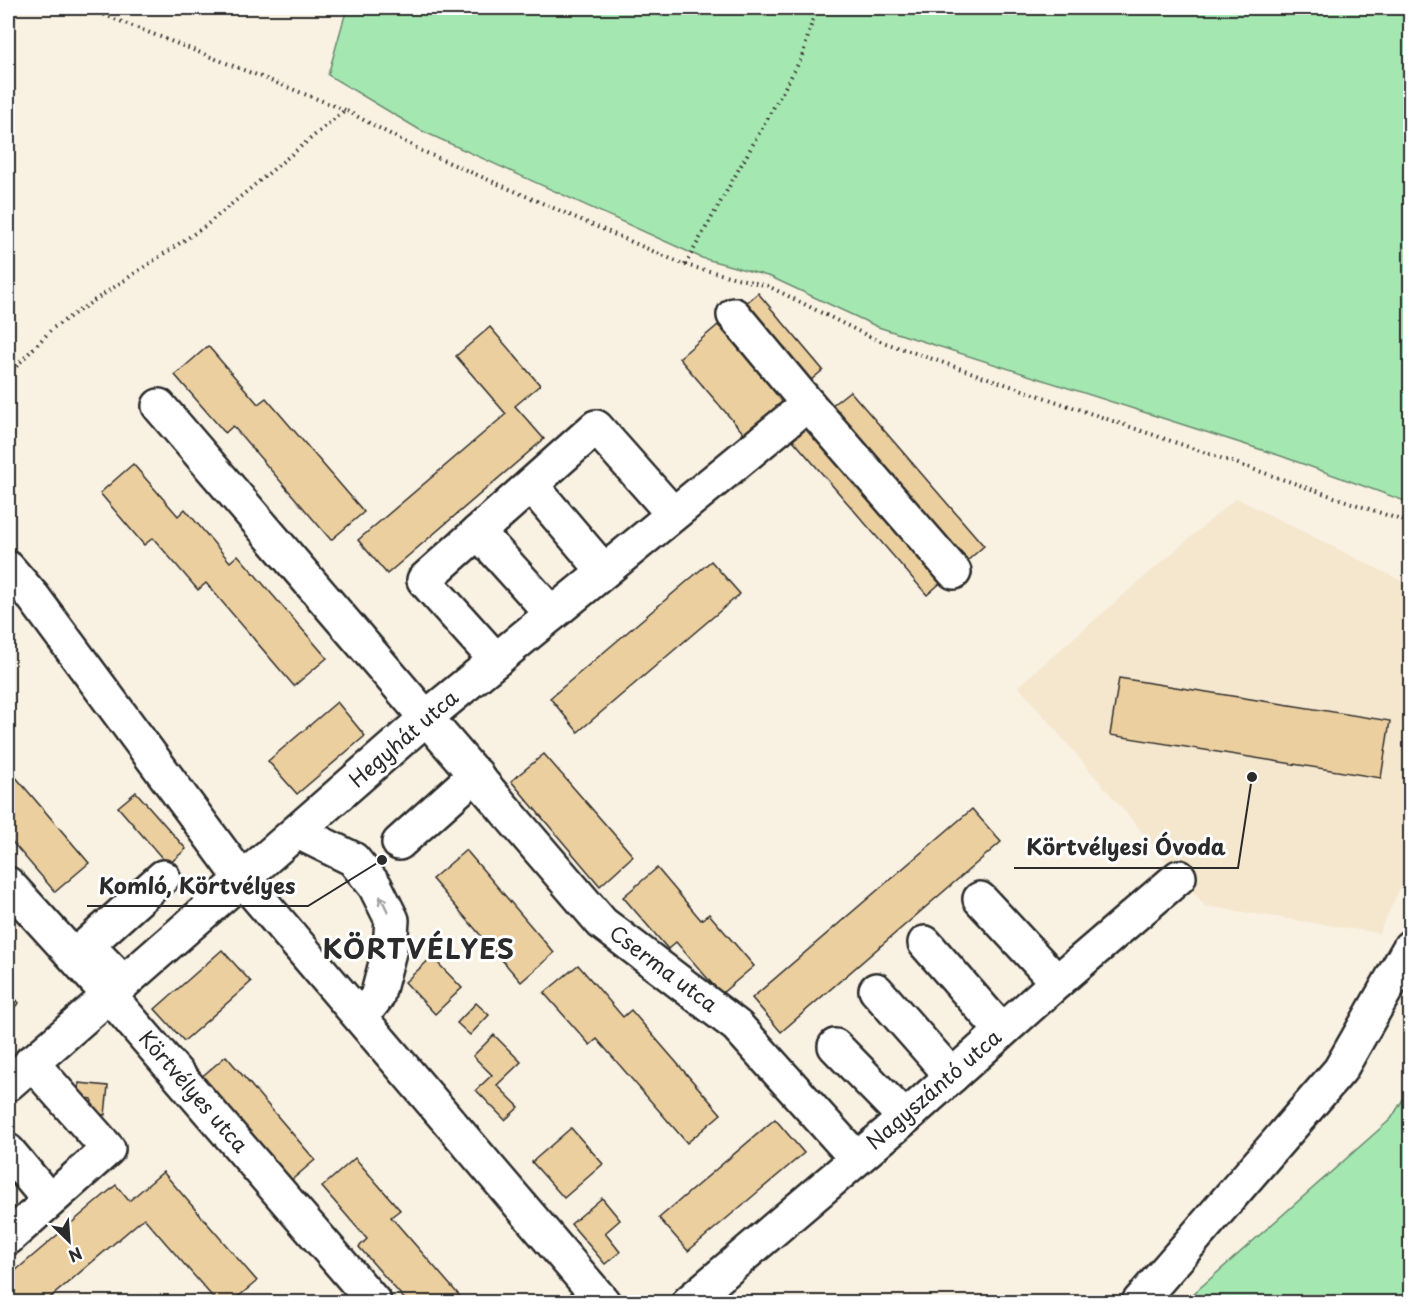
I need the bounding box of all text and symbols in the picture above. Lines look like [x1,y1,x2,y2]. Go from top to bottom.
street label: Hegyhát utca [341,681,464,794]
callout: Körtvélyesi Óvoda [1014,828,1238,868]
text: Körtvélyesi Óvoda [1026,829,1226,862]
callout: Komló, Körtvélyes [87,866,308,906]
text: Komló, Körtvélyes [98,868,296,901]
one-way arrow [378,896,389,914]
street label: Cserma utca [603,916,725,1019]
district label: KÖRTVÉLYES [323,927,515,968]
street label: Nagyszántó utca [858,1021,1007,1156]
street label: Körtvélyes utca [132,1022,257,1159]
north arrow [39,1211,99,1271]
text: N [65,1242,87,1269]

